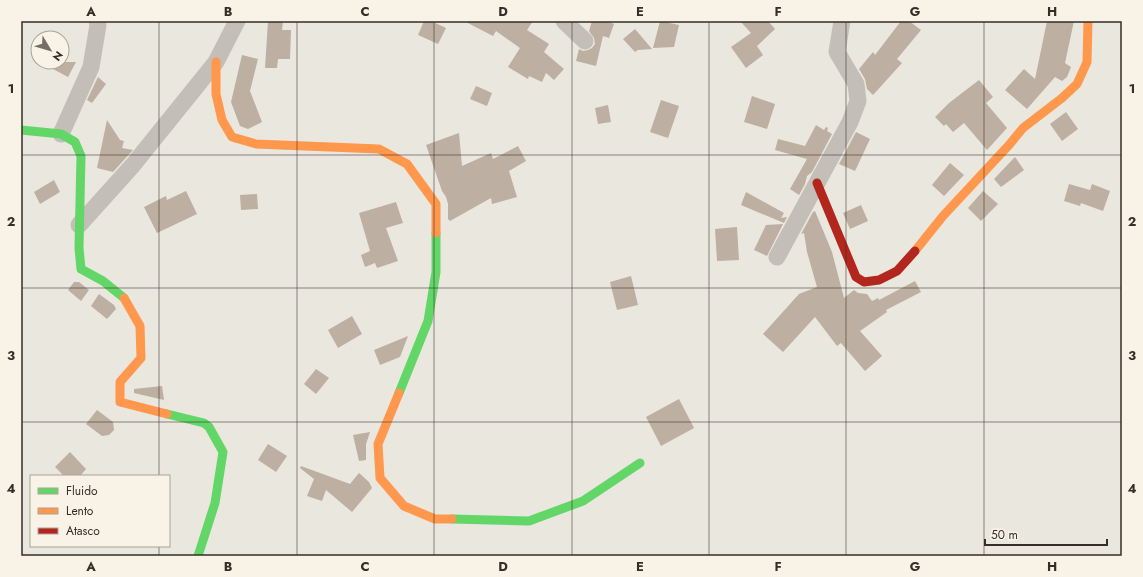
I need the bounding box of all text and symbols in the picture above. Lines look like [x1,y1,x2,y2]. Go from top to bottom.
text: A [85,2,96,21]
text: B [224,2,233,21]
text: C [360,2,370,21]
text: D [498,2,508,21]
text: E [636,2,644,21]
text: F [774,2,782,21]
text: G [910,2,921,21]
text: H [1047,2,1057,21]
north arrow [30,30,70,70]
text: N [49,48,67,65]
text: 1 [8,79,14,98]
text: 1 [1129,79,1135,98]
text: 2 [7,212,15,231]
text: 2 [1128,212,1136,231]
text: 3 [7,346,15,365]
text: 3 [1128,346,1136,365]
legend [30,475,170,547]
text: 4 [6,479,16,498]
text: 4 [1127,479,1137,498]
text: Fluido [66,482,98,500]
text: Lento [66,502,94,520]
scale bar [985,521,1107,547]
text: Atasco [66,522,100,540]
text: 50 m [991,526,1018,544]
text: A [85,557,96,576]
text: B [224,557,233,576]
text: C [360,557,370,576]
text: D [498,557,508,576]
text: E [636,557,644,576]
text: F [774,557,782,576]
text: G [910,557,921,576]
text: H [1047,557,1057,576]

